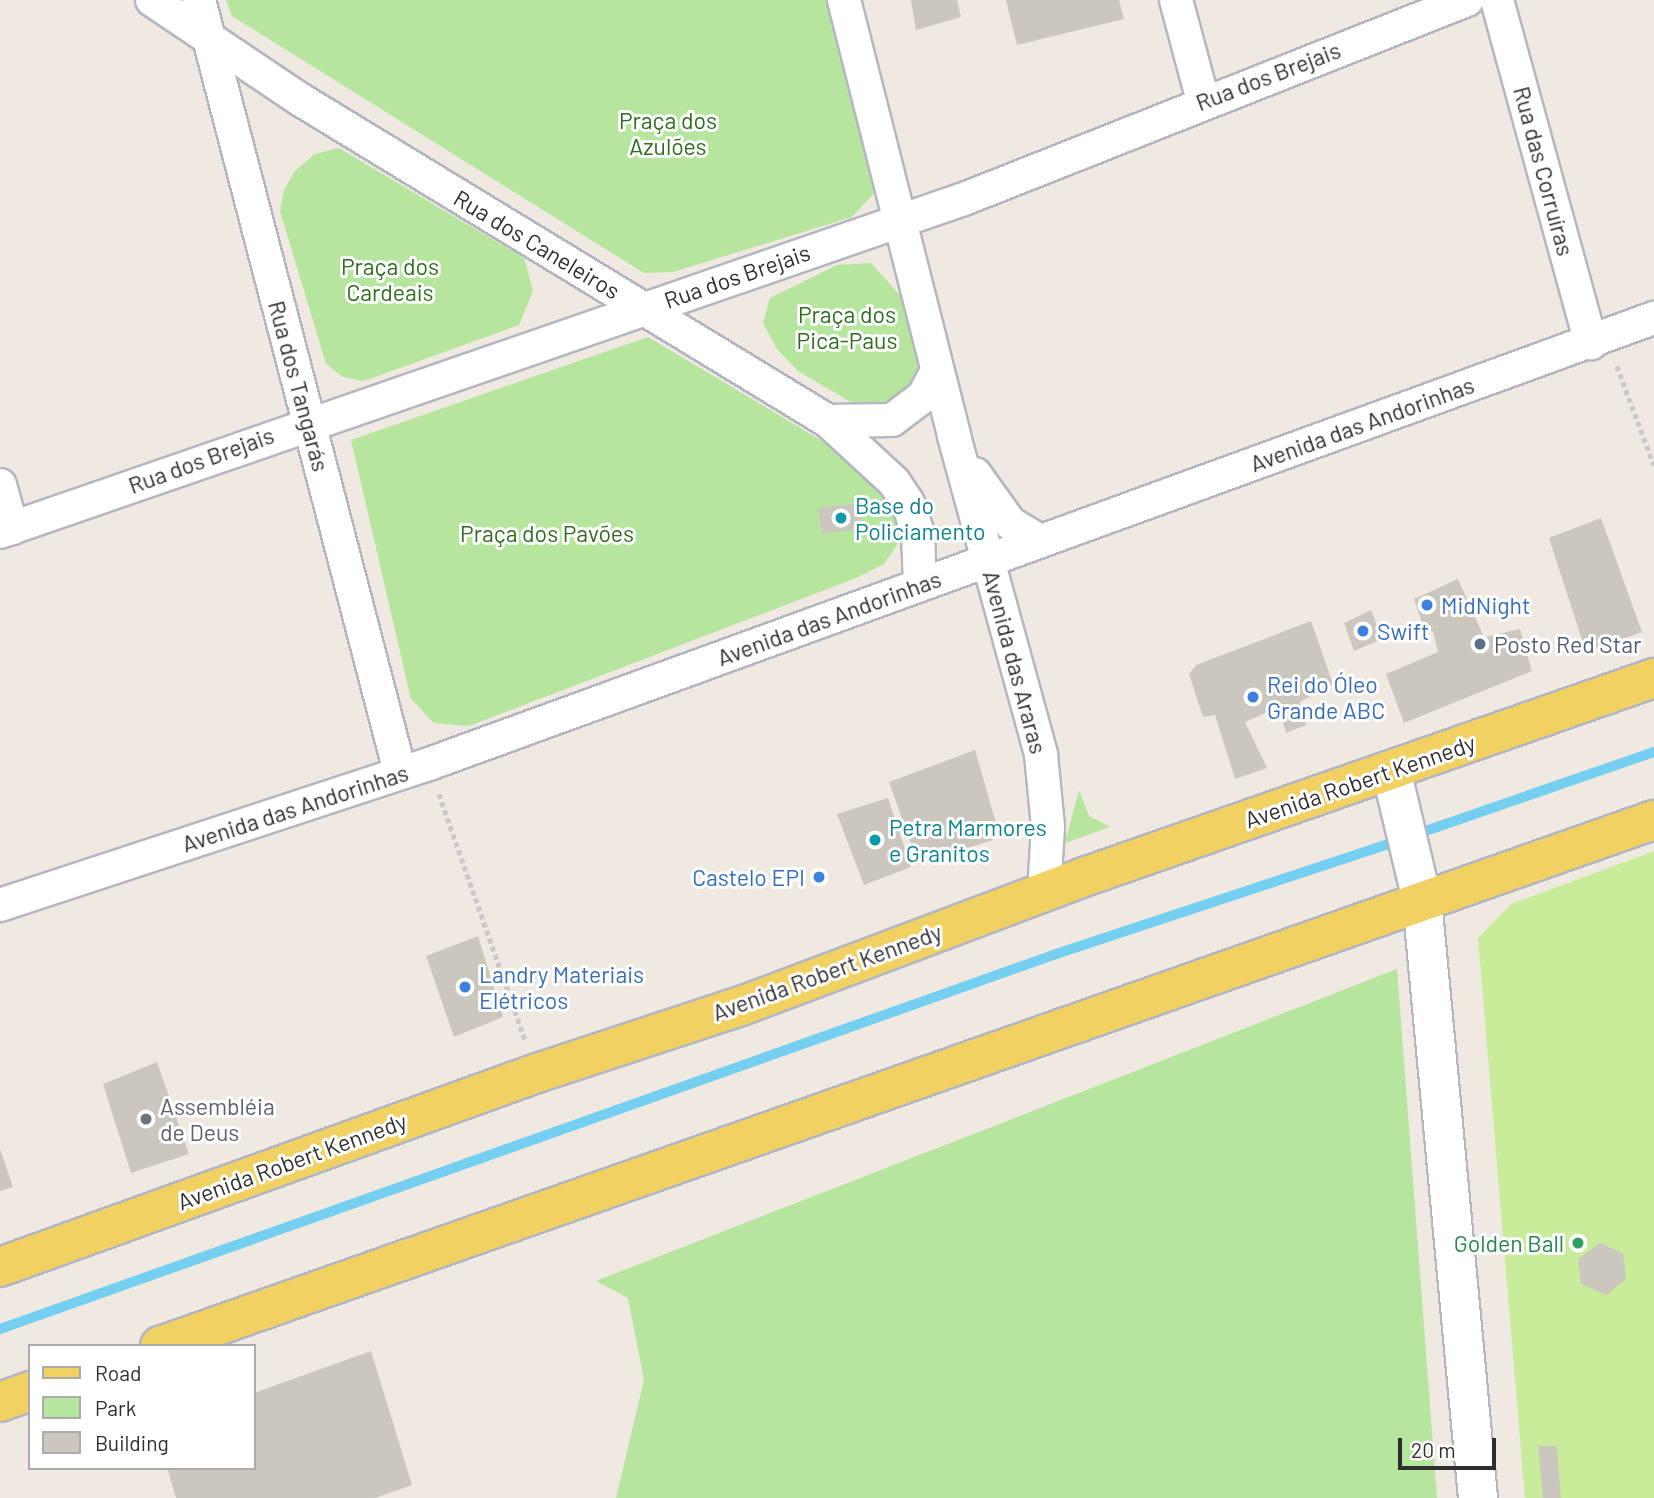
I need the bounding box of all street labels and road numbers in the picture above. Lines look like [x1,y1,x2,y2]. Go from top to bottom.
street label: Rua dos Brejais [1192,36,1344,116]
street label: Rua das Corruíras [1508,83,1580,259]
street label: Rua dos Caneleiros [449,184,625,304]
street label: Rua dos Brejais [660,238,814,314]
street label: Rua dos Tangarás [263,298,335,474]
street label: Avenida das Andorinhas [1246,371,1478,477]
street label: Rua dos Brejais [125,421,277,499]
street label: Avenida das Andorinhas [713,565,945,671]
street label: Avenida das Araras [977,567,1053,757]
street label: Avenida Robert Kennedy [1241,729,1479,833]
street label: Avenida das Andorinhas [178,758,412,858]
street label: Avenida Robert Kennedy [708,918,946,1026]
street label: Avenida Robert Kennedy [173,1107,411,1215]

